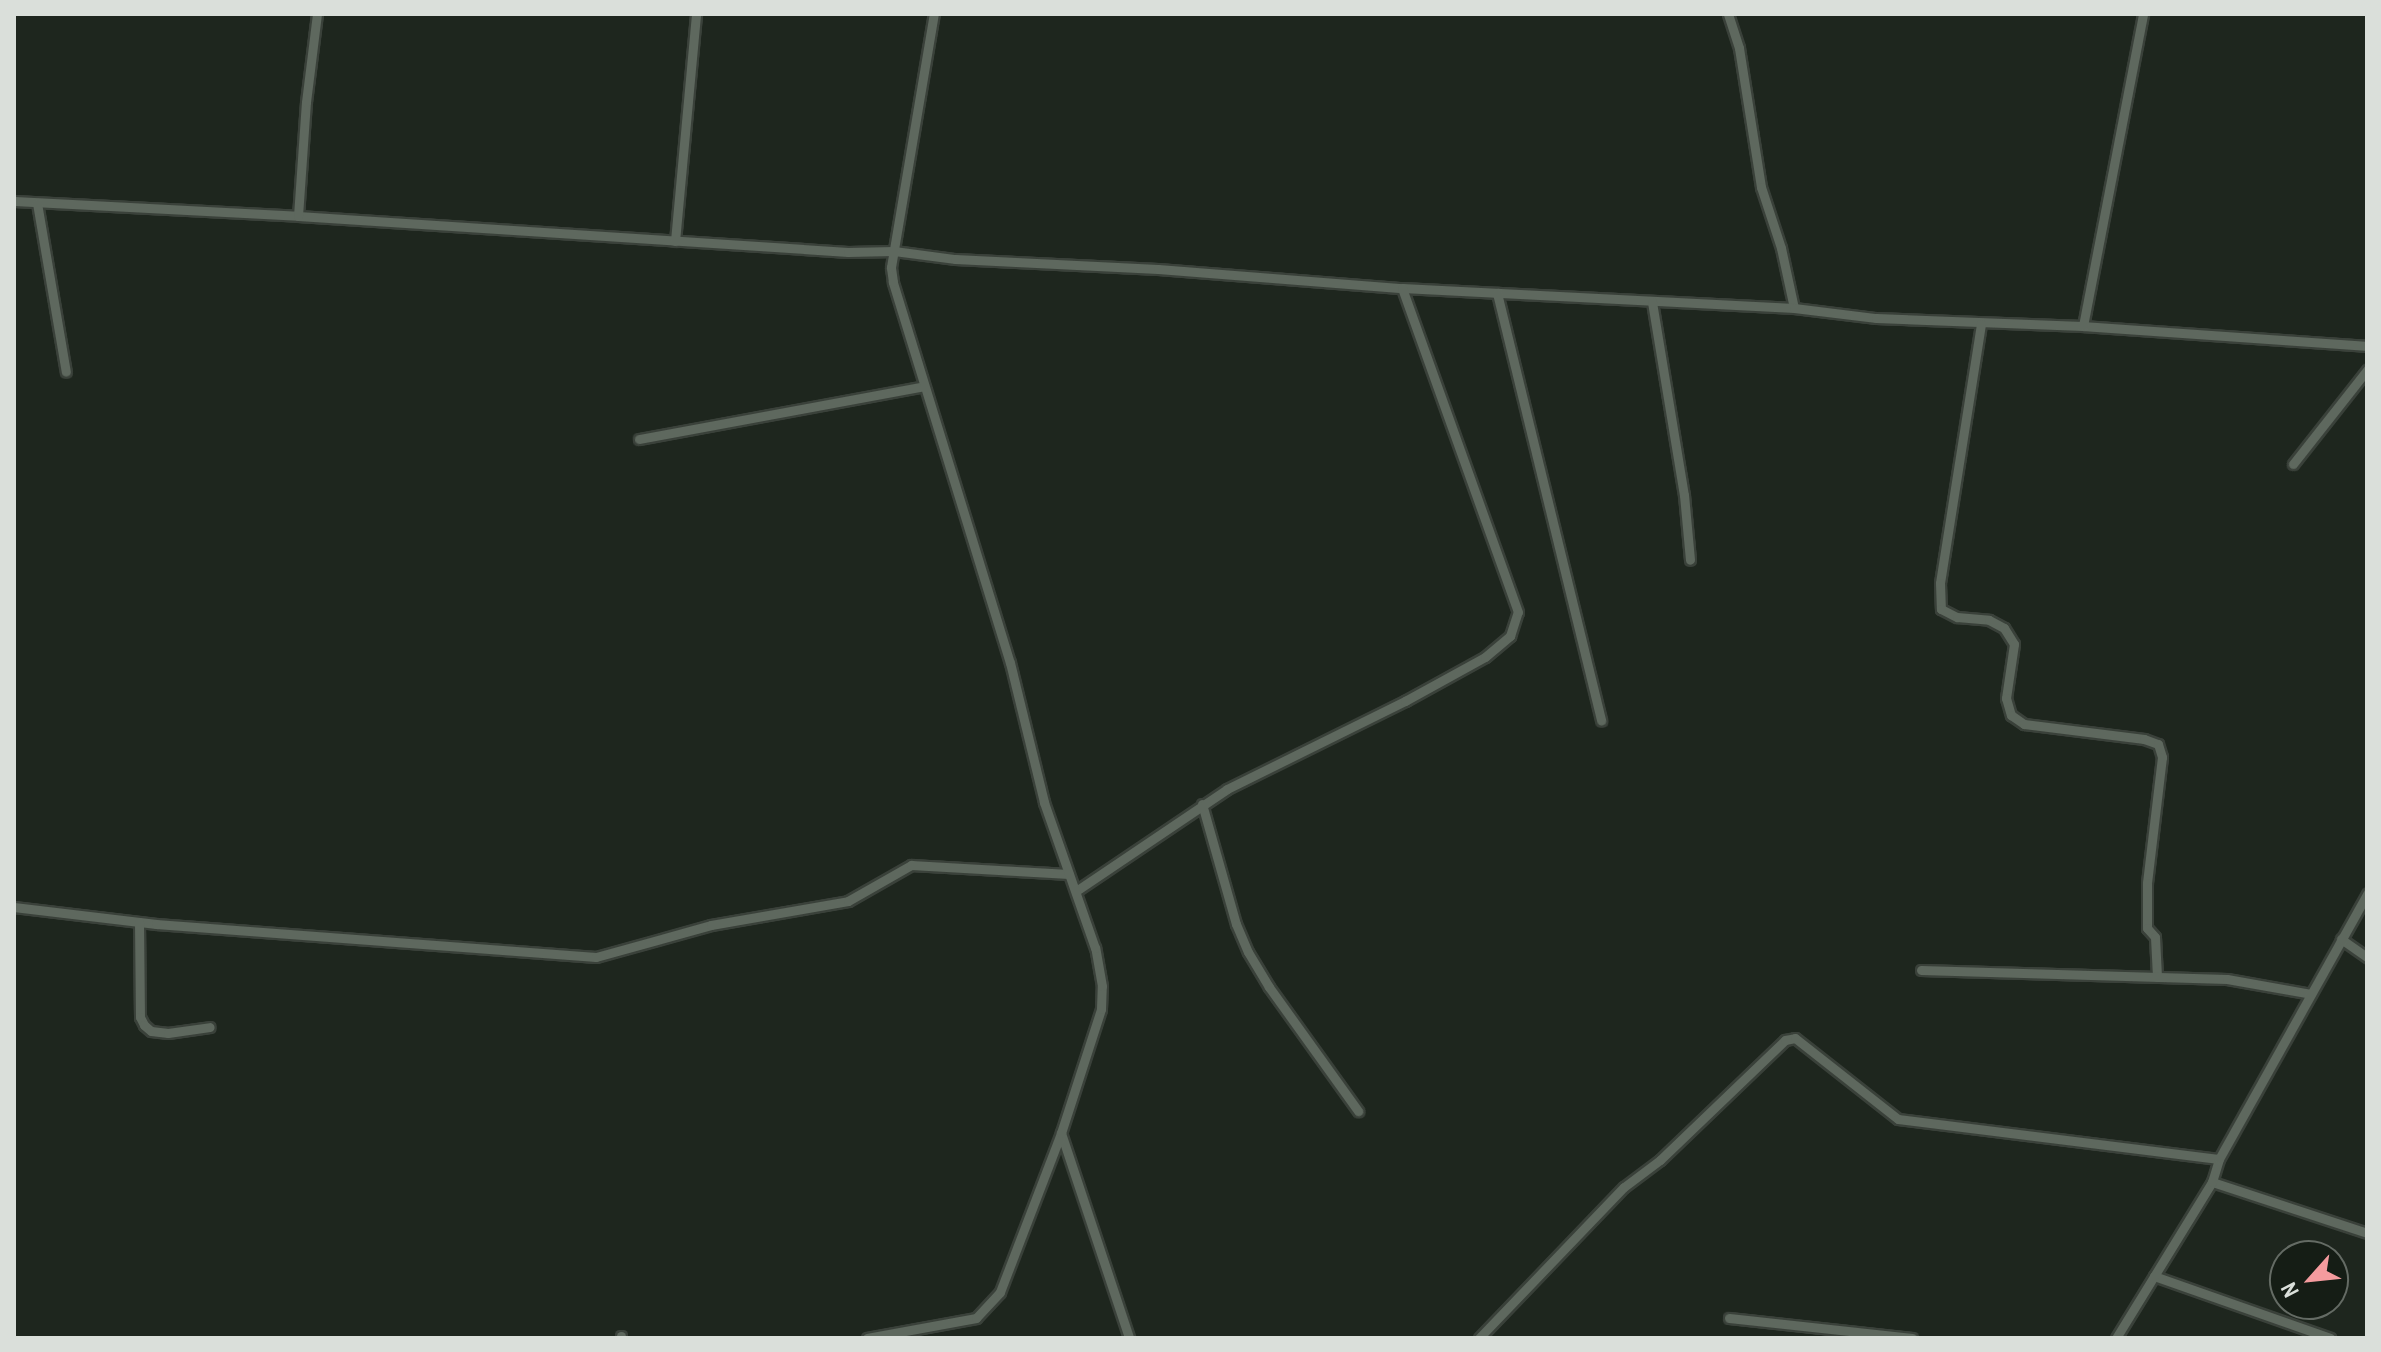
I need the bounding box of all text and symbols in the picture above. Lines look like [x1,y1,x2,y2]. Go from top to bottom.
north arrow [2269,1240,2349,1320]
text: N [2273,1277,2306,1303]

